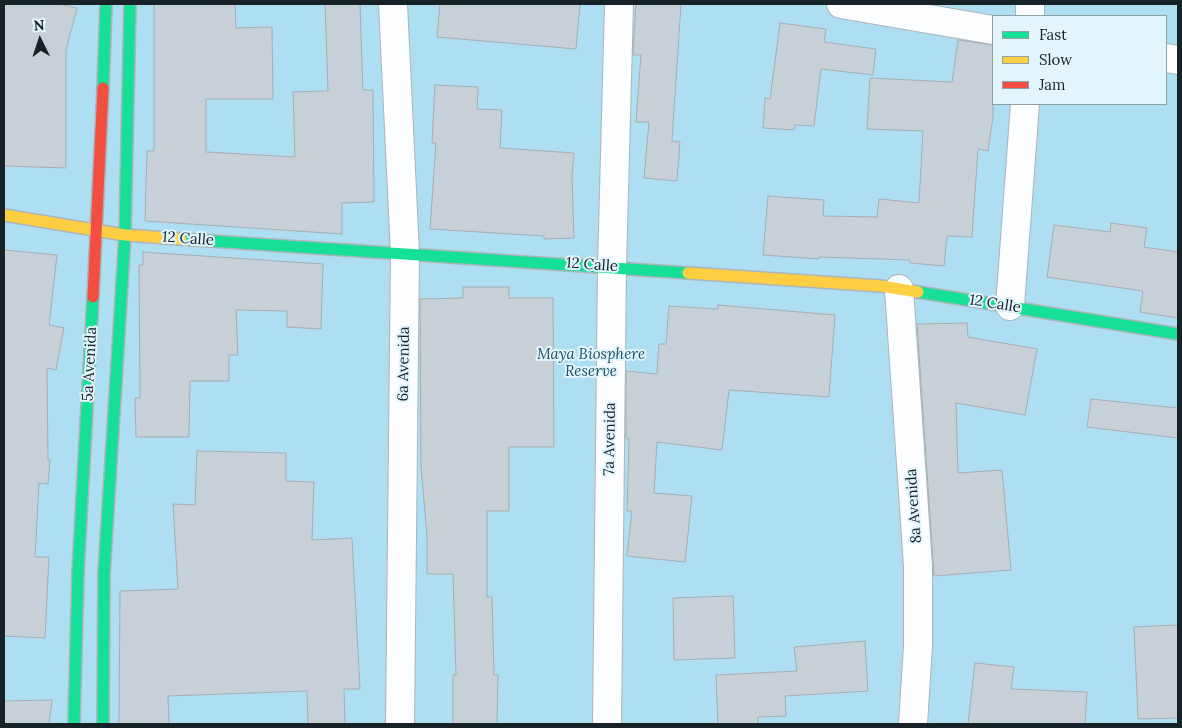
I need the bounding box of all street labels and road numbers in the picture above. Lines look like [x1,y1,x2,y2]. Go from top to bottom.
street label: 12 Calle [161,228,215,250]
street label: 12 Calle [565,254,619,276]
street label: 12 Calle [968,291,1022,317]
street label: 5a Avenida [79,326,101,402]
street label: 6a Avenida [394,326,414,402]
street label: 7a Avenida [600,402,620,476]
street label: 8a Avenida [902,468,926,544]

